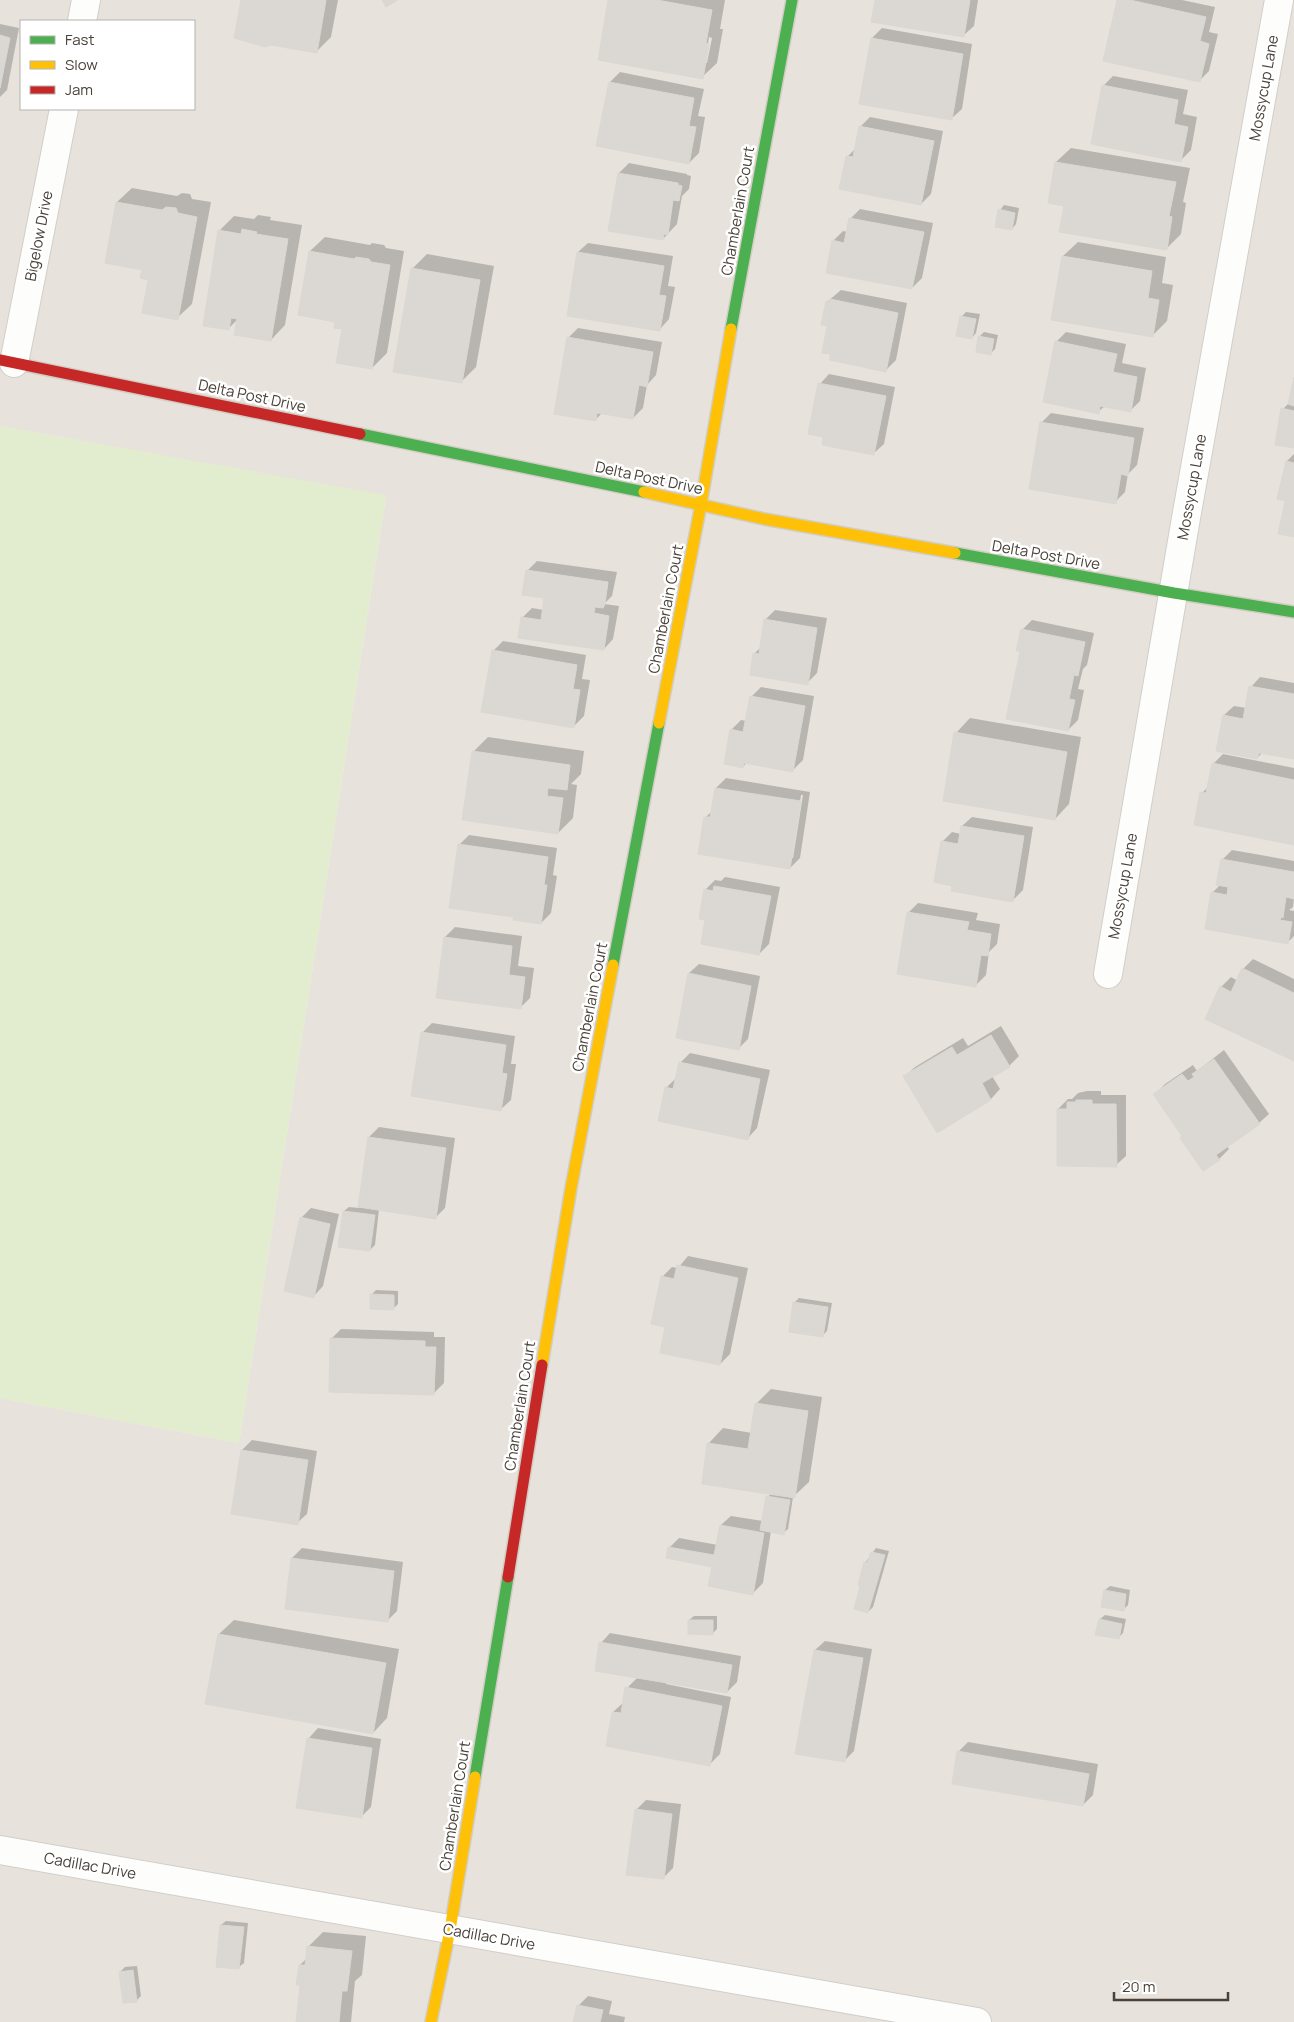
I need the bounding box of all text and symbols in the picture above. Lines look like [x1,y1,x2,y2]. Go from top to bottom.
legend [20,20,195,110]
text: Fast [65,29,94,50]
street label: Mossycup Lane [1244,33,1283,143]
text: Slow [65,54,98,75]
text: Jam [65,79,93,100]
street label: Chamberlain Court [716,145,759,277]
street label: Bigelow Drive [19,189,58,283]
street label: Delta Post Drive [196,374,308,417]
street label: Mossycup Lane [1172,432,1211,542]
street label: Delta Post Drive [593,456,705,499]
street label: Delta Post Drive [990,535,1102,574]
street label: Chamberlain Court [643,543,688,675]
street label: Mossycup Lane [1103,831,1142,941]
street label: Chamberlain Court [567,941,612,1073]
street label: Chamberlain Court [499,1340,540,1472]
street label: Chamberlain Court [434,1740,475,1872]
street label: Cadillac Drive [42,1847,138,1884]
street label: Cadillac Drive [441,1918,537,1955]
scale bar [1114,1970,1228,2002]
text: 20 m [1122,1976,1155,1997]

